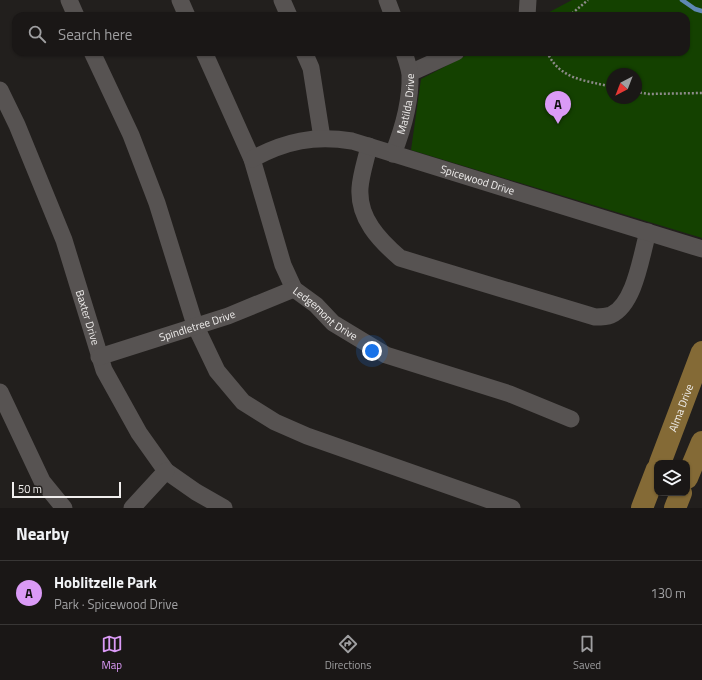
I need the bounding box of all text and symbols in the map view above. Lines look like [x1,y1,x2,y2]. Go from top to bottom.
search box [12,12,690,56]
icon: search [26,23,48,45]
text: Search here [58,23,132,46]
north arrow [606,68,642,104]
street label: Matilda Drive [393,73,418,136]
pin: A [545,91,571,124]
street label: Spicewood Drive [438,161,517,199]
street label: Ledgemont Drive [290,283,361,344]
street label: Baxter Drive [72,288,104,347]
street label: Spindletree Drive [157,306,238,345]
your location [362,341,382,361]
street label: Alma Drive [664,381,697,434]
map controls [654,460,690,496]
button: layers [654,460,690,496]
scale bar [12,480,121,499]
text: 50 m [18,481,42,497]
text: Nearby [16,521,69,547]
text: Hoblitzelle Park [54,571,157,594]
text: A [25,583,33,603]
text: 130 m [650,583,686,603]
text: Park · Spicewood Drive [54,594,178,614]
tab: Map [101,633,123,673]
tab: Directions [325,633,371,673]
tab: Saved [573,633,601,673]

